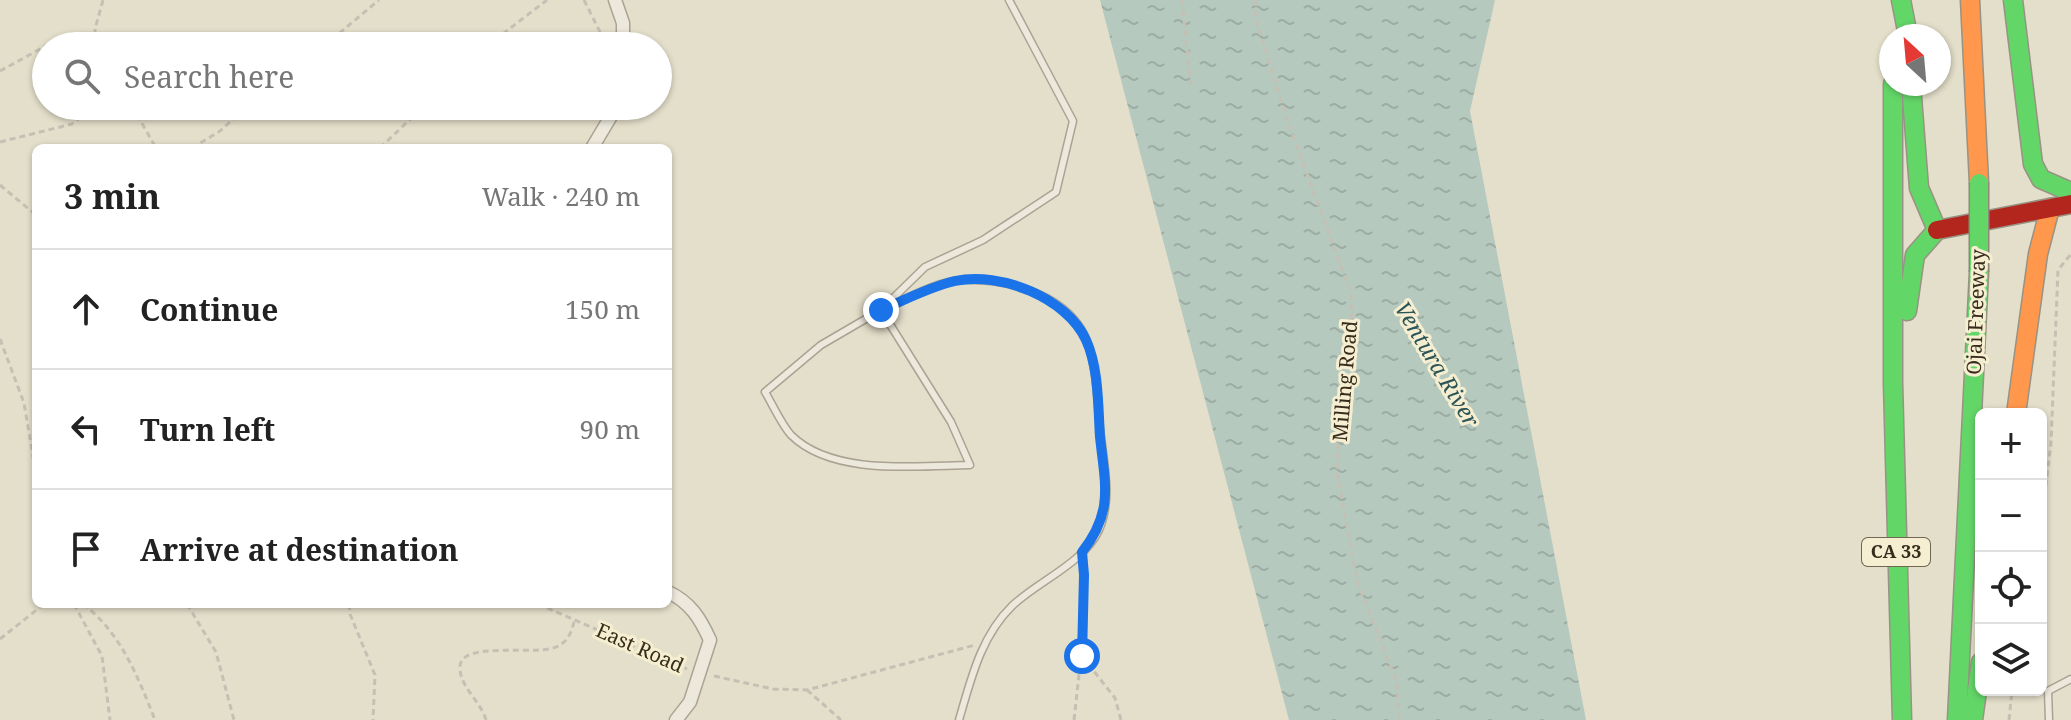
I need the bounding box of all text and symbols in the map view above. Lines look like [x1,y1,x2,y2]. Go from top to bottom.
north arrow [1879,24,1951,96]
search box [32,32,672,120]
icon: search [60,54,104,98]
text: Search here [124,56,294,97]
text: 3 min [64,173,160,219]
text: Walk · 240 m [482,178,640,214]
street label: Ojai Freeway [1960,248,1991,375]
icon: ahead [64,287,108,331]
text: Continue [140,289,278,330]
text: 150 m [565,291,640,327]
route end [863,292,899,328]
water label: Ventura River [1389,295,1487,432]
street label: Milling Road [1326,319,1363,442]
icon: left [64,407,108,451]
map controls [1975,408,2047,696]
button: + [1975,408,2047,480]
text: Turn left [140,409,275,450]
text: 90 m [580,411,640,447]
button: − [1975,480,2047,552]
icon: arrive [64,527,108,571]
text: Arrive at destination [140,529,459,570]
road number: CA 33 [1862,538,1930,566]
button: locate [1975,552,2047,624]
street label: East Road [592,616,688,679]
button: layers [1975,624,2047,696]
route start [1064,638,1100,674]

